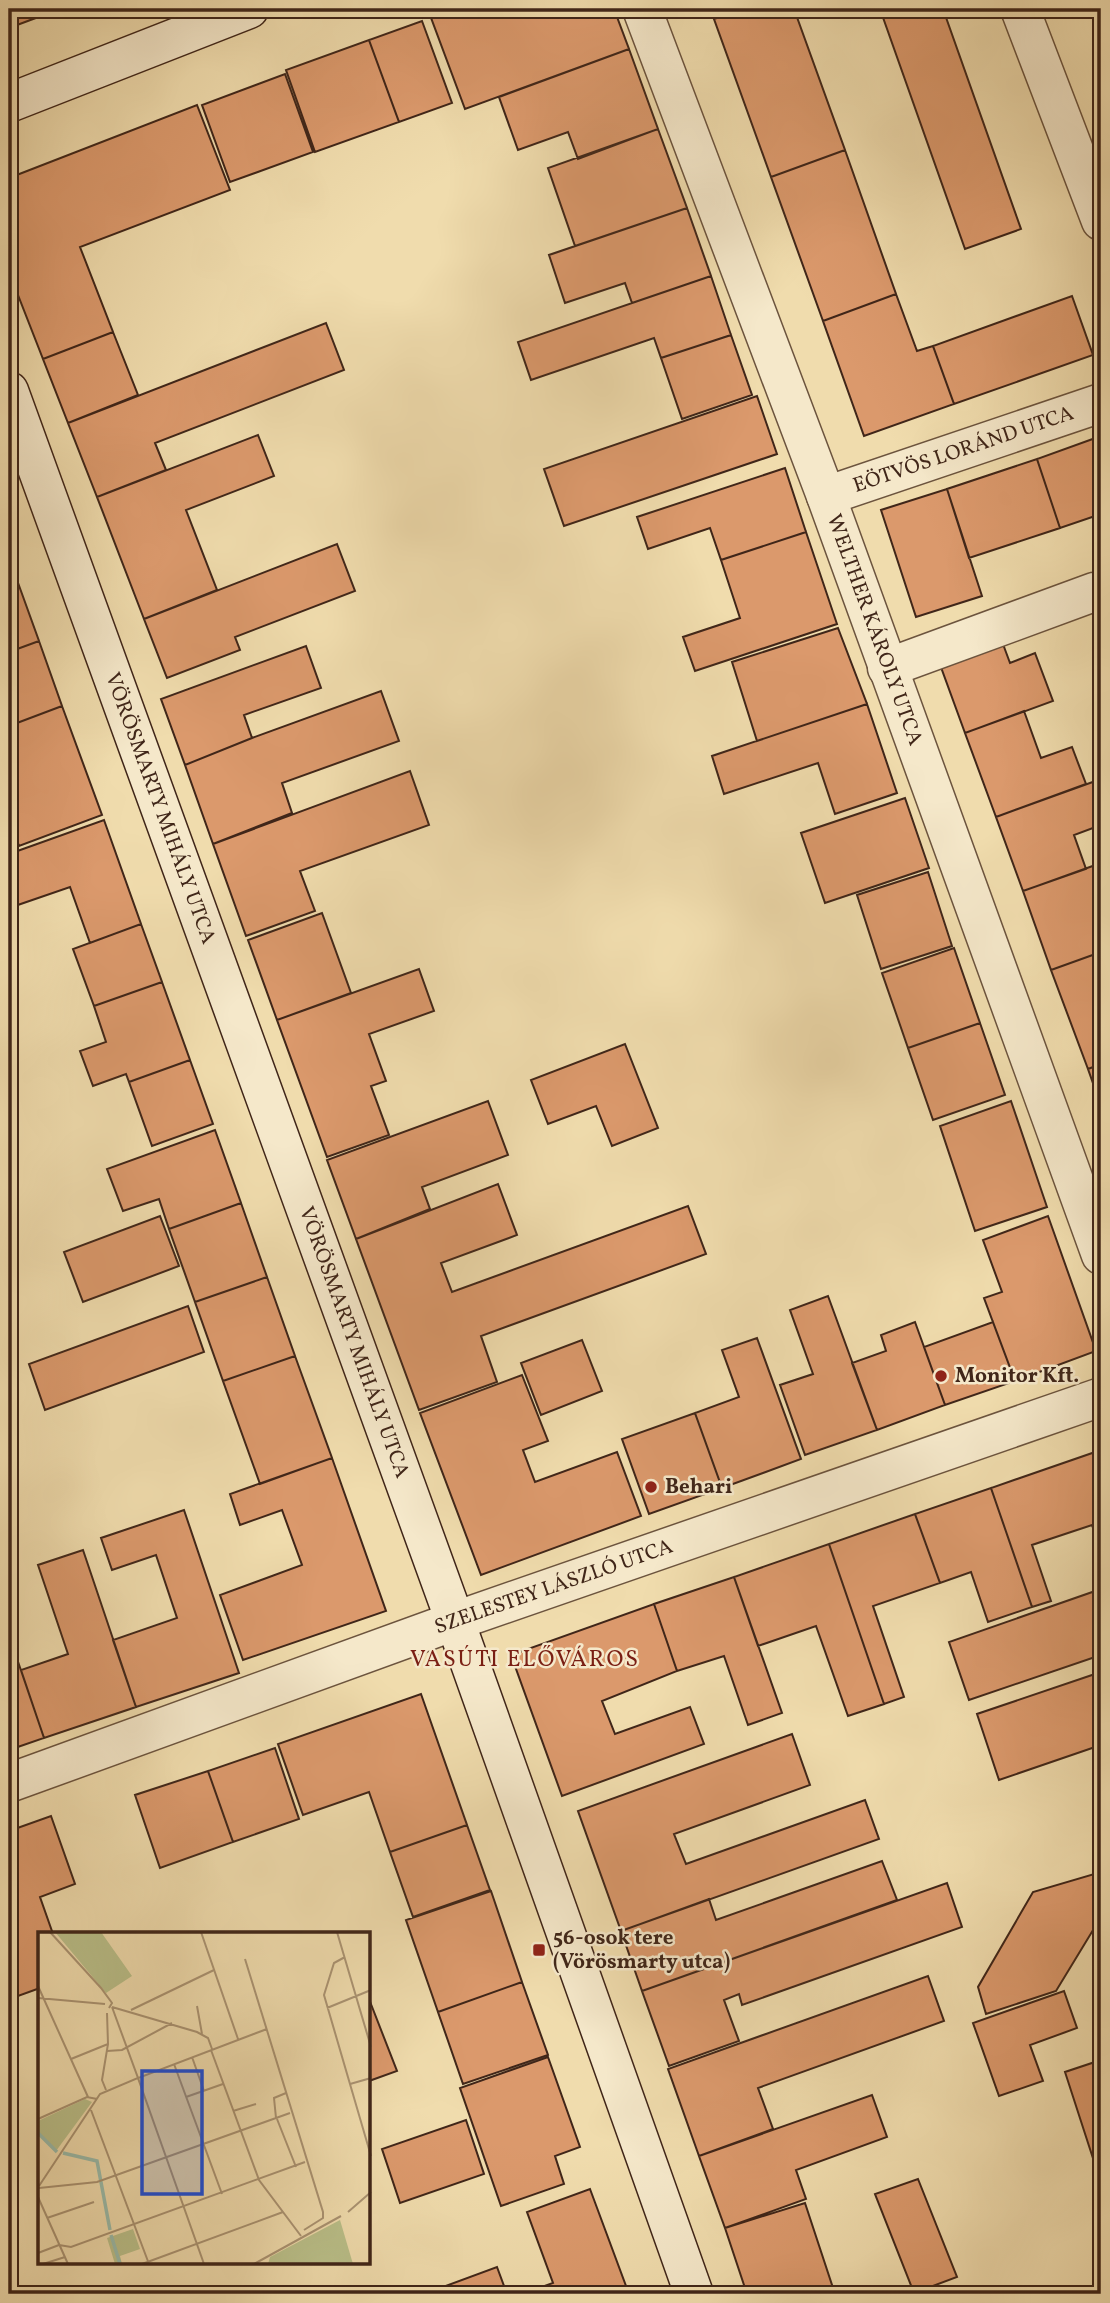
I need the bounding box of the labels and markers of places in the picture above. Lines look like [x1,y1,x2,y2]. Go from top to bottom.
place label: Monitor Kft. [955,1362,1079,1391]
marker: Monitor Kft. [933,1368,949,1384]
place label: Behari [665,1473,732,1502]
marker: Behari [643,1479,659,1495]
place label: 56-osok tere (Vörösmarty utca) [553,1924,731,1977]
marker: 56-osok tere (Vörösmarty utca) [531,1942,547,1958]

